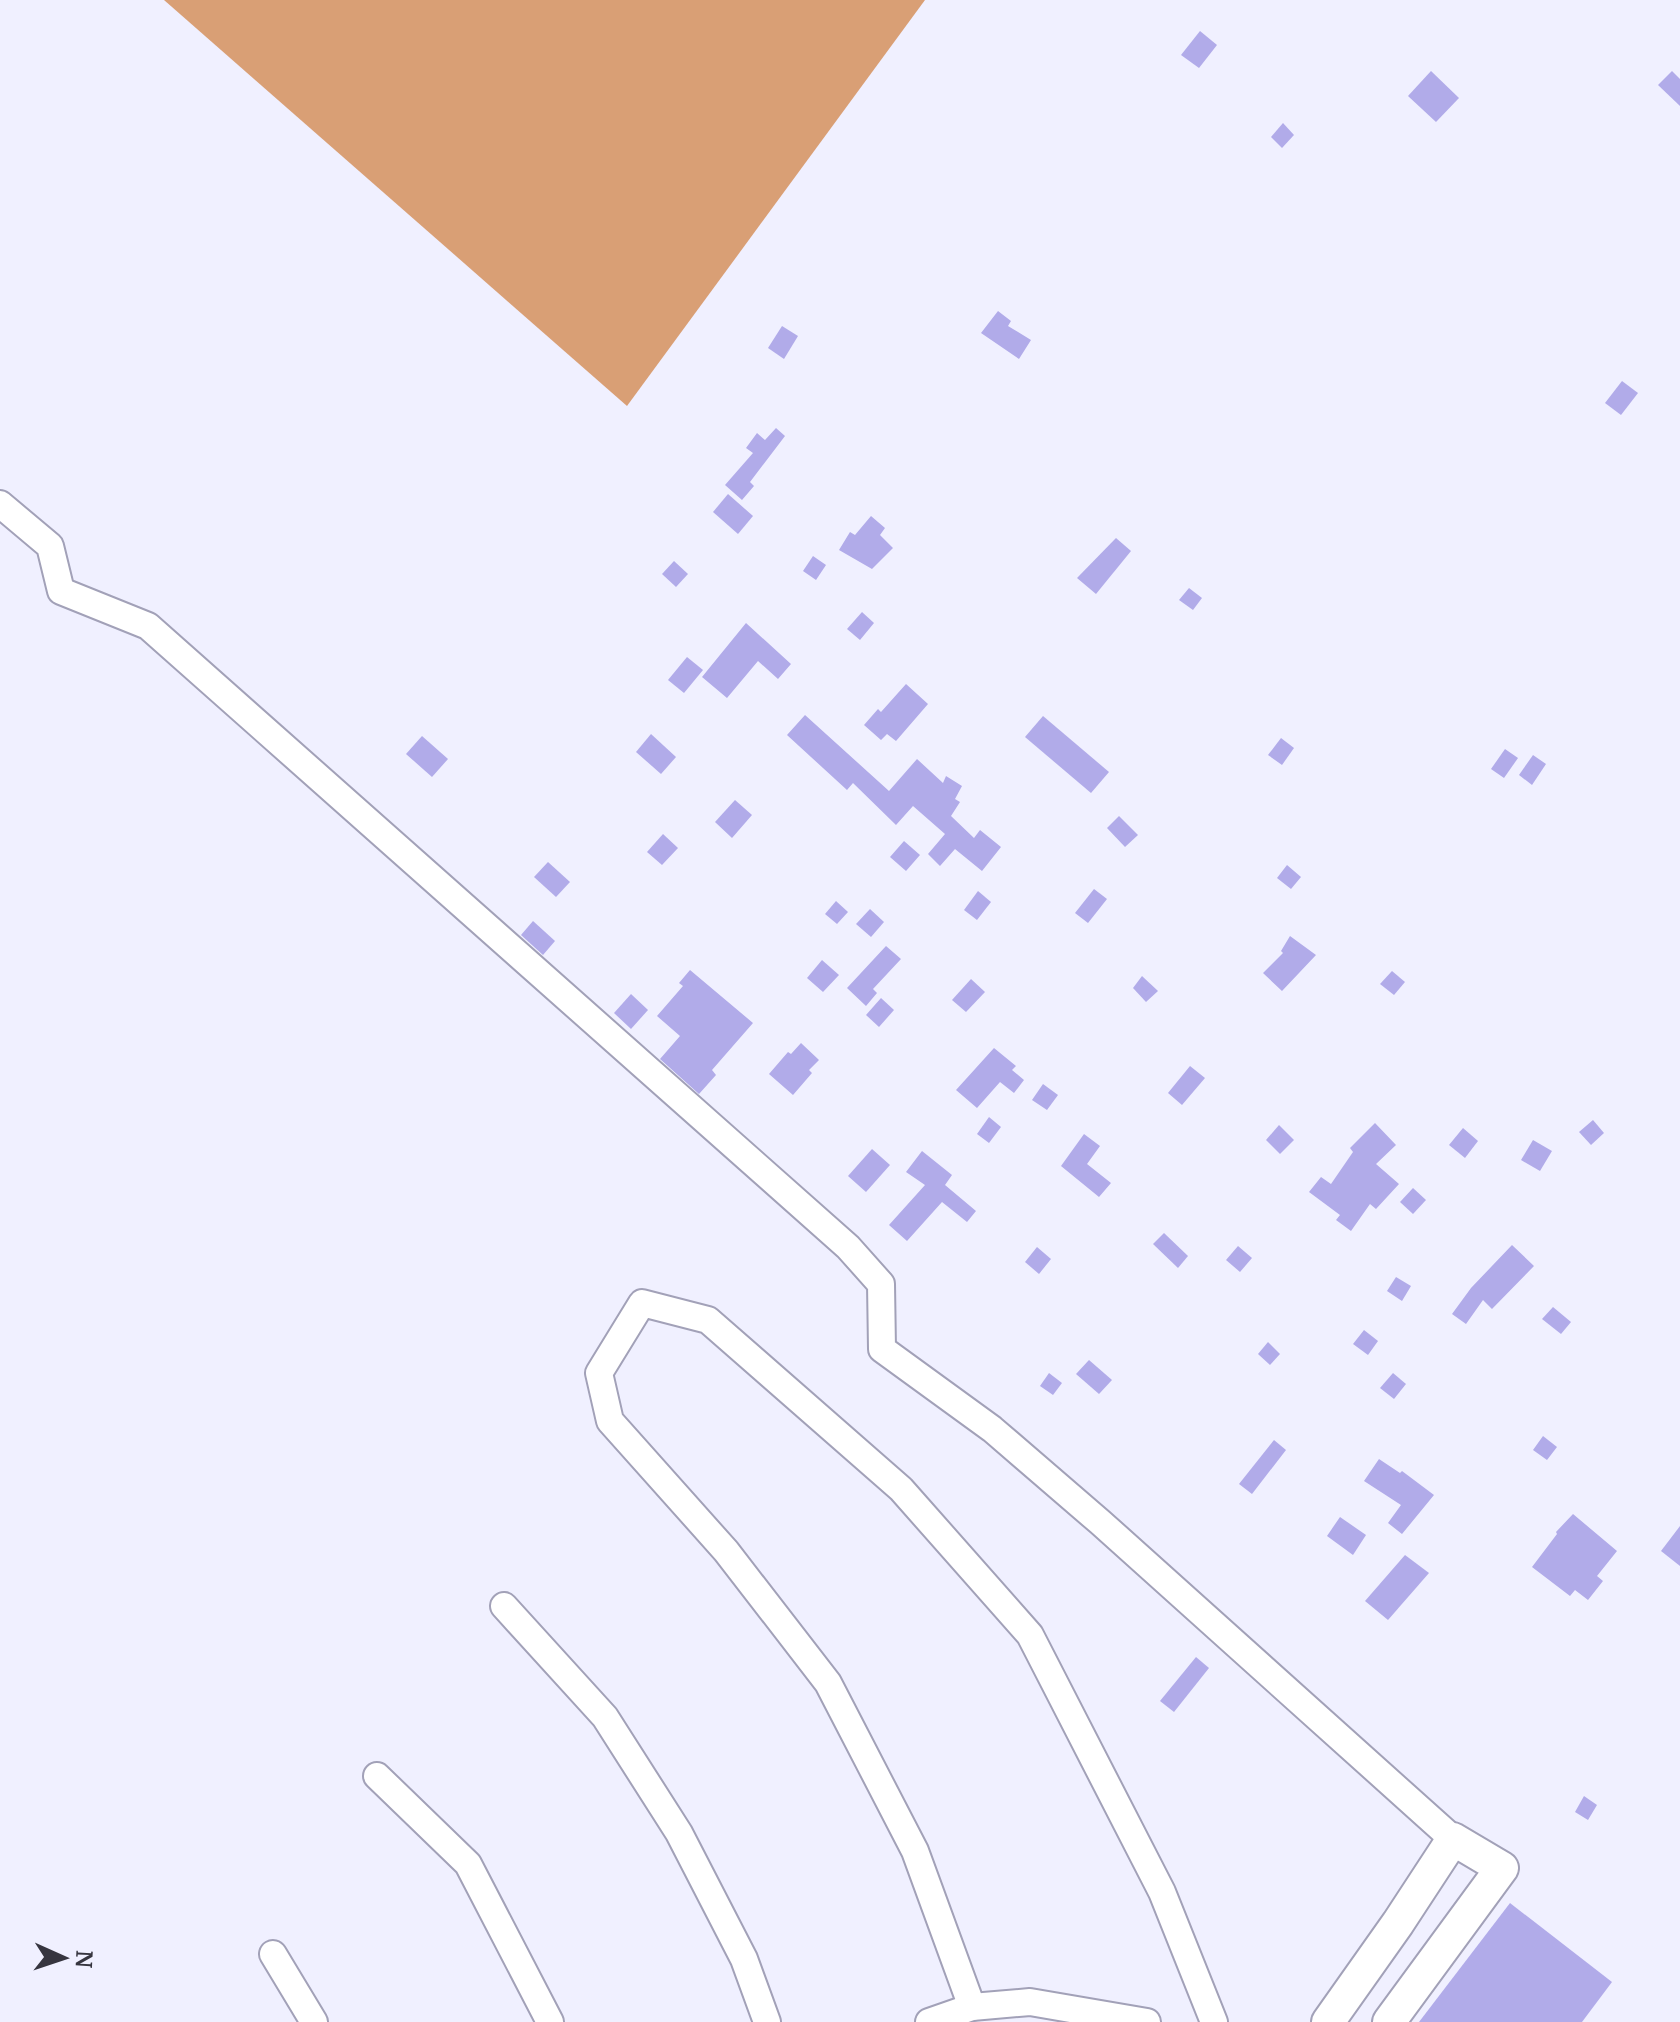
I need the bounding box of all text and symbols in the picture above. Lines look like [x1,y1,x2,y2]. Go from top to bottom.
north arrow [24,1918,104,1998]
text: N [70,1950,98,1969]

